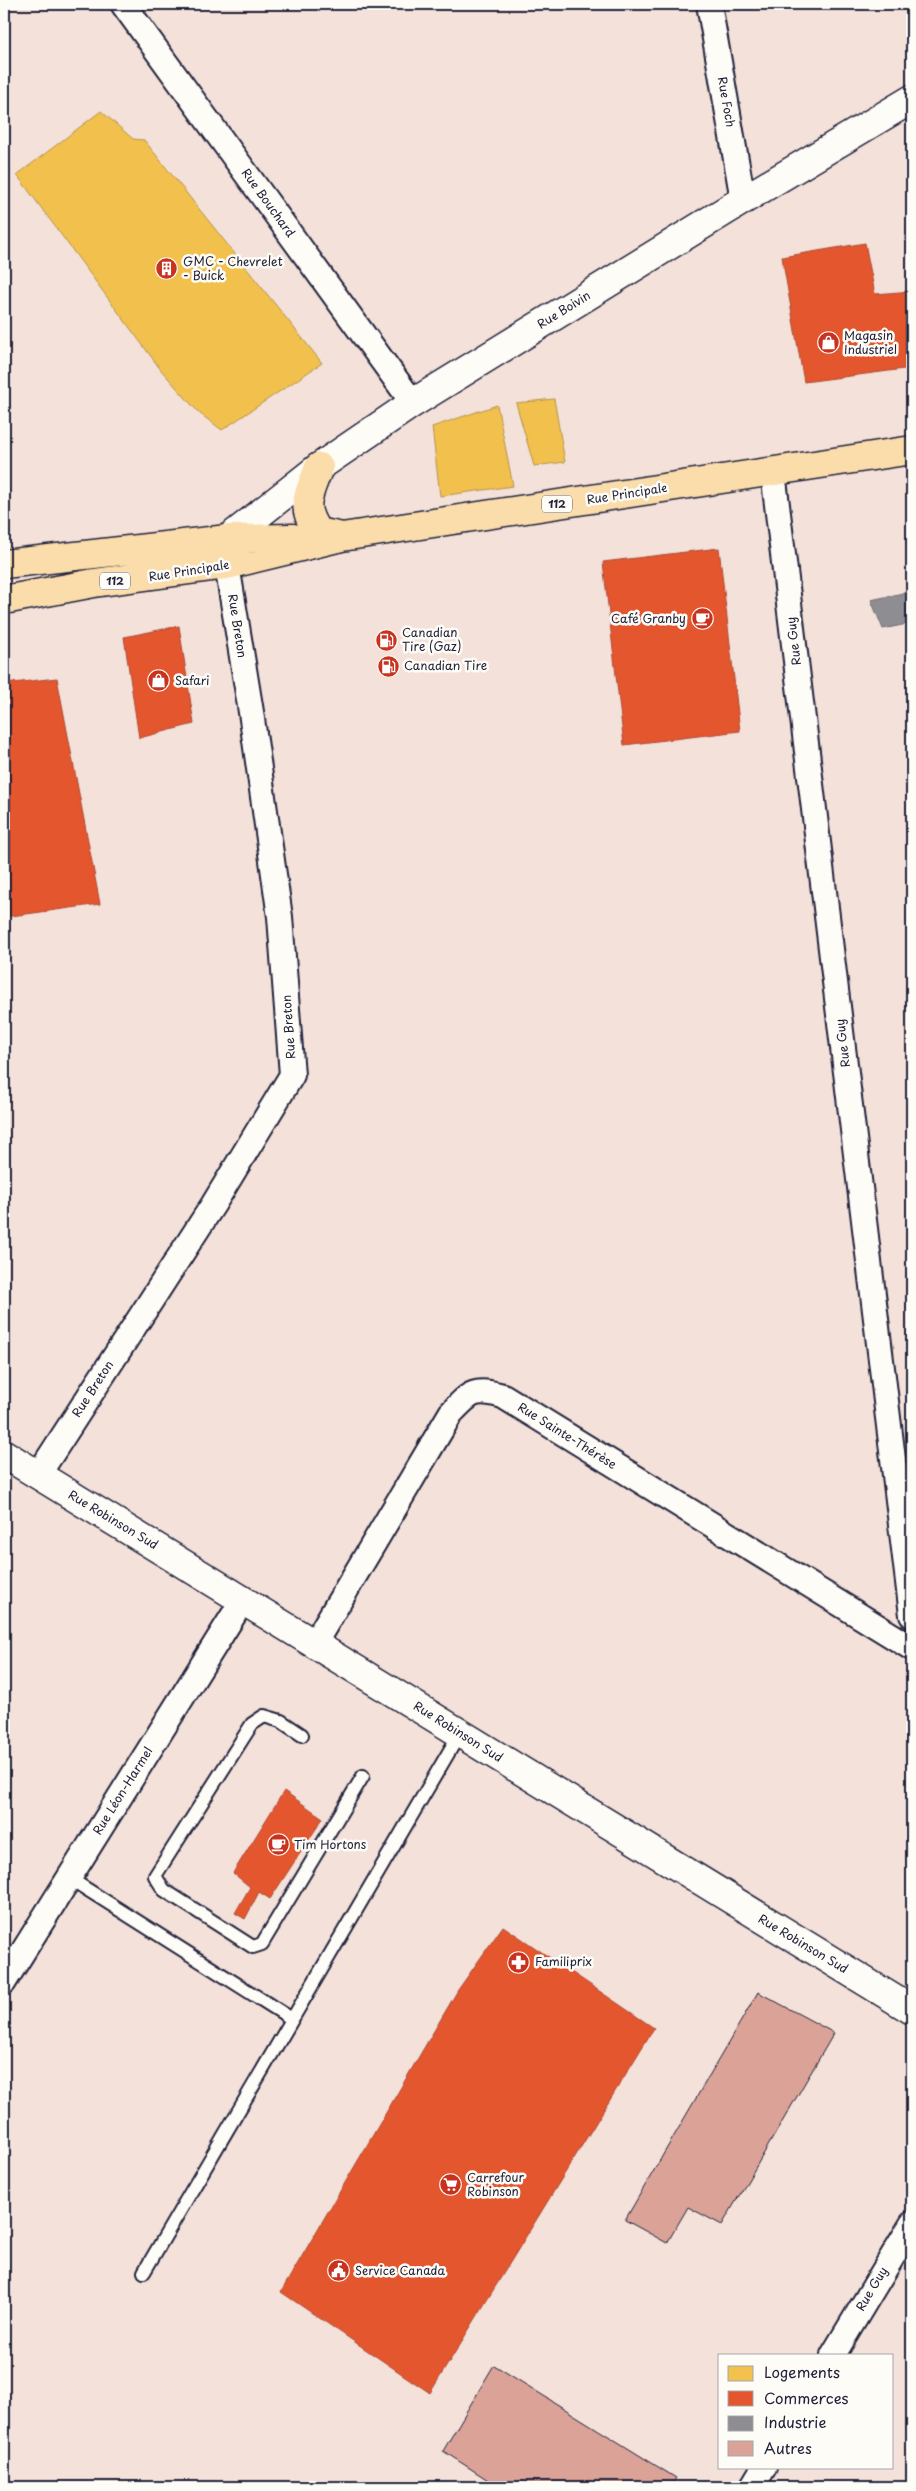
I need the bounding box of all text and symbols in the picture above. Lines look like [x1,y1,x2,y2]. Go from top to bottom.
street label: Rue Foch [714,75,740,128]
street label: Rue Bouchard [238,164,300,241]
place label: GMC - Chevrelet - Buick [183,252,283,284]
building icon: GMC - Chevrelet - Buick [155,257,179,281]
street label: Rue Boivin [533,286,594,333]
place label: Magasin Industriel [844,326,897,358]
shop icon: Magasin Industriel [816,331,840,355]
street label: Rue Principale [585,478,668,508]
road number: 112 [542,496,572,512]
street label: Rue Principale [147,555,230,585]
road number: 112 [100,572,130,590]
street label: Rue Breton [224,593,252,659]
cafe icon: Café Granby [690,607,714,631]
place label: Café Granby [611,609,686,627]
street label: Rue Guy [781,616,805,666]
place label: Canadian Tire (Gaz) [402,623,461,655]
fuel station icon: Canadian Tire (Gaz) [374,628,398,652]
fuel station icon: Canadian Tire [376,654,400,678]
place label: Canadian Tire [404,656,487,674]
shop icon: Safari [147,669,171,693]
place label: Safari [175,671,210,689]
street label: Rue Breton [277,994,299,1060]
street label: Rue Guy [830,1018,854,1068]
street label: Rue Breton [67,1357,117,1420]
street label: Rue Sainte-Thérèse [515,1398,621,1473]
street label: Rue Robinson Sud [65,1485,162,1553]
street label: Rue Robinson Sud [410,1696,507,1766]
street label: Rue Léon-Harmel [88,1743,156,1838]
cafe icon: Tim Hortons [266,1833,290,1857]
place label: Tim Hortons [294,1835,367,1853]
street label: Rue Robinson Sud [755,1909,852,1977]
pharmacy icon: Familiprix [507,1950,531,1974]
place label: Familiprix [535,1952,592,1970]
place label: Carrefour Robinson [467,2168,524,2200]
supermarket icon: Carrefour Robinson [439,2173,463,2197]
public building icon: Service Canada [327,2259,351,2283]
place label: Service Canada [355,2261,445,2279]
street label: Rue Guy [851,2263,891,2314]
legend [718,2354,894,2468]
text: Logements [764,2360,840,2383]
text: Commerces [764,2386,849,2409]
text: Industrie [764,2410,826,2433]
text: Autres [764,2436,812,2459]

